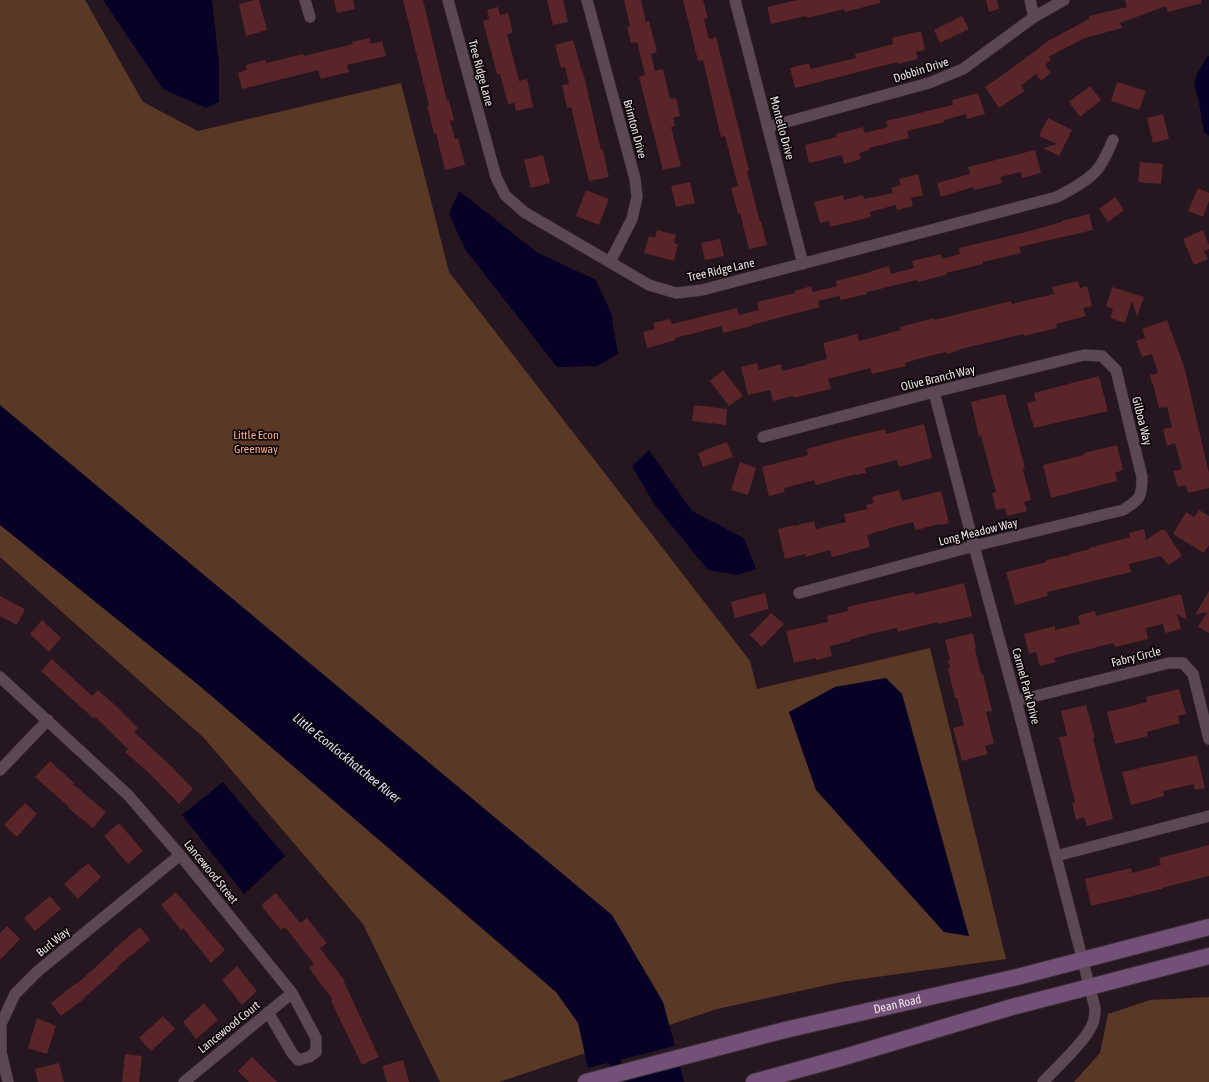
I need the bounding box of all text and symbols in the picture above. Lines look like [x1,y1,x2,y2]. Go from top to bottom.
street label: Tree Ridge Lane [465,38,497,108]
street label: Dobbin Drive [892,54,950,86]
street label: Montello Drive [767,95,797,161]
street label: Brimton Drive [620,98,650,160]
street label: Tree Ridge Lane [686,255,756,285]
street label: Olive Branch Way [899,362,977,394]
street label: Gilboa Way [1129,395,1155,447]
park label: Little Econ Greenway [233,428,279,456]
street label: Long Meadow Way [937,515,1019,549]
street label: Fabry Circle [1110,644,1162,670]
street label: Carmel Park Drive [1009,646,1043,726]
water label: Little Econlockhatchee River [290,710,405,807]
street label: Lancewood Street [181,837,241,907]
street label: Burl Way [34,924,72,960]
street label: Dean Road [872,992,922,1017]
street label: Lancewood Court [195,998,263,1056]

